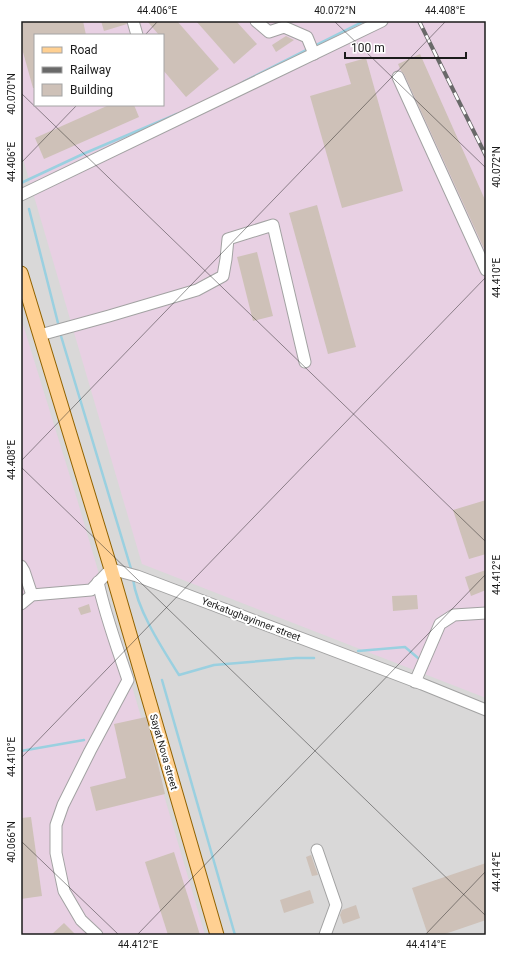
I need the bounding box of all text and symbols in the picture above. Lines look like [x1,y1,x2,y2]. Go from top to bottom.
text: 44.406°E [137,5,177,16]
text: 40.072°N [314,5,356,16]
text: 44.408°E [425,5,465,16]
legend [34,34,164,106]
scale bar [345,34,466,60]
text: 100 m [351,41,385,55]
text: Road [70,43,98,57]
text: Railway [70,63,111,77]
text: 40.070°N [6,73,17,115]
text: Building [70,83,113,97]
text: 44.406°E [6,142,17,182]
text: 40.072°N [491,146,502,188]
text: 44.410°E [491,258,502,298]
text: 44.408°E [6,440,17,480]
text: 44.412°E [491,555,502,595]
street label: Yerkatughayinner street [200,595,302,643]
street label: Sayat Nova street [148,713,180,791]
text: 44.410°E [6,737,17,777]
text: 40.066°N [6,821,17,863]
text: 44.414°E [491,852,502,892]
text: 44.412°E [118,939,158,950]
text: 44.414°E [406,939,446,950]

